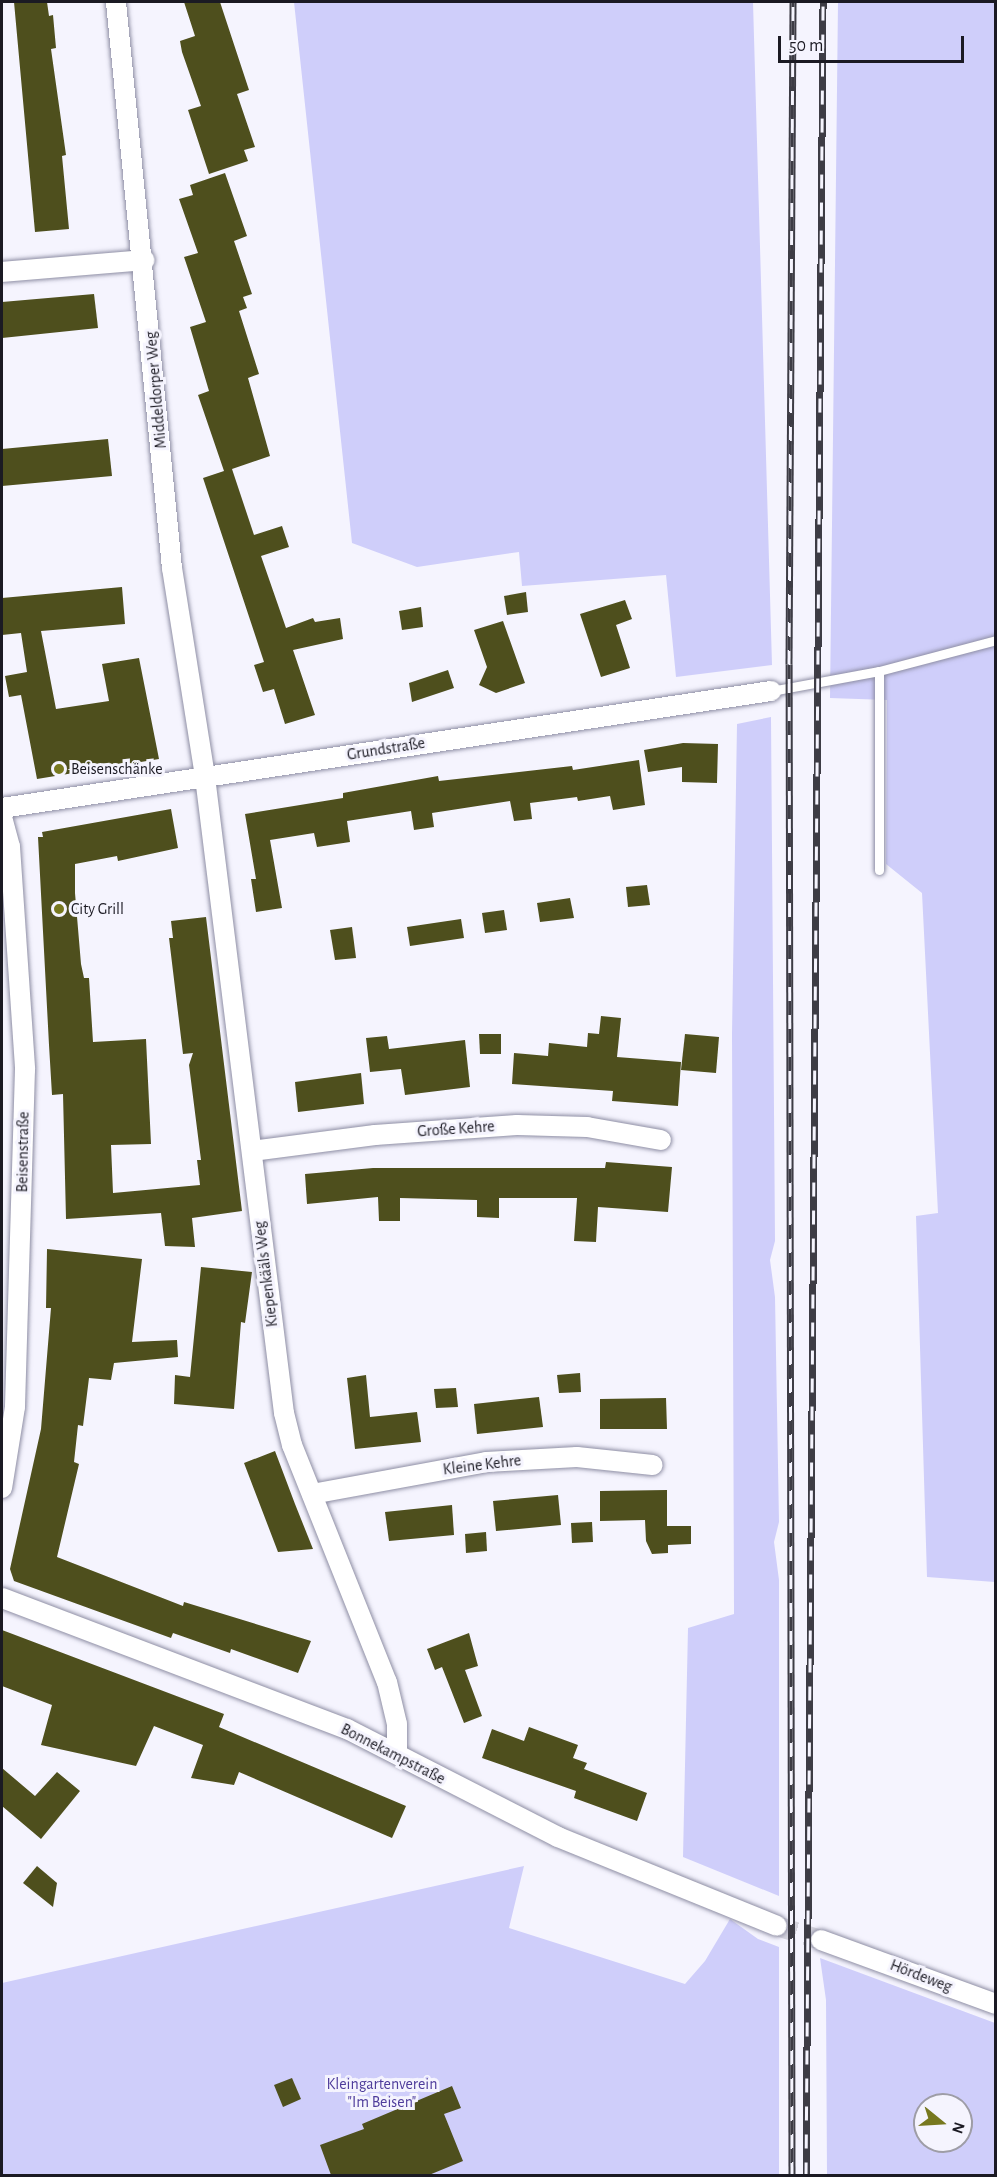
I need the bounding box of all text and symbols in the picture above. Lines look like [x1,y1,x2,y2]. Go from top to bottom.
scale bar [781,24,967,62]
text: 50 m [789,37,823,55]
street label: Middeldorper Weg [141,331,171,449]
street label: Grundstraße [346,733,426,765]
place label: Beisenschänke [71,759,163,779]
marker: Beisenschänke [52,762,66,776]
place label: City Grill [71,899,124,919]
marker: City Grill [52,902,66,916]
street label: Beisenstraße [13,1111,33,1193]
street label: Große Kehre [417,1117,495,1141]
street label: Kiepenkääls Weg [250,1220,282,1328]
street label: Kleine Kehre [442,1451,522,1479]
street label: Bonnekampstraße [338,1719,448,1789]
street label: Hördeweg [887,1955,955,1997]
park label: Kleingartenverein "Im Beisen" [327,2074,437,2112]
north arrow [913,2093,973,2153]
text: N [949,2120,968,2136]

